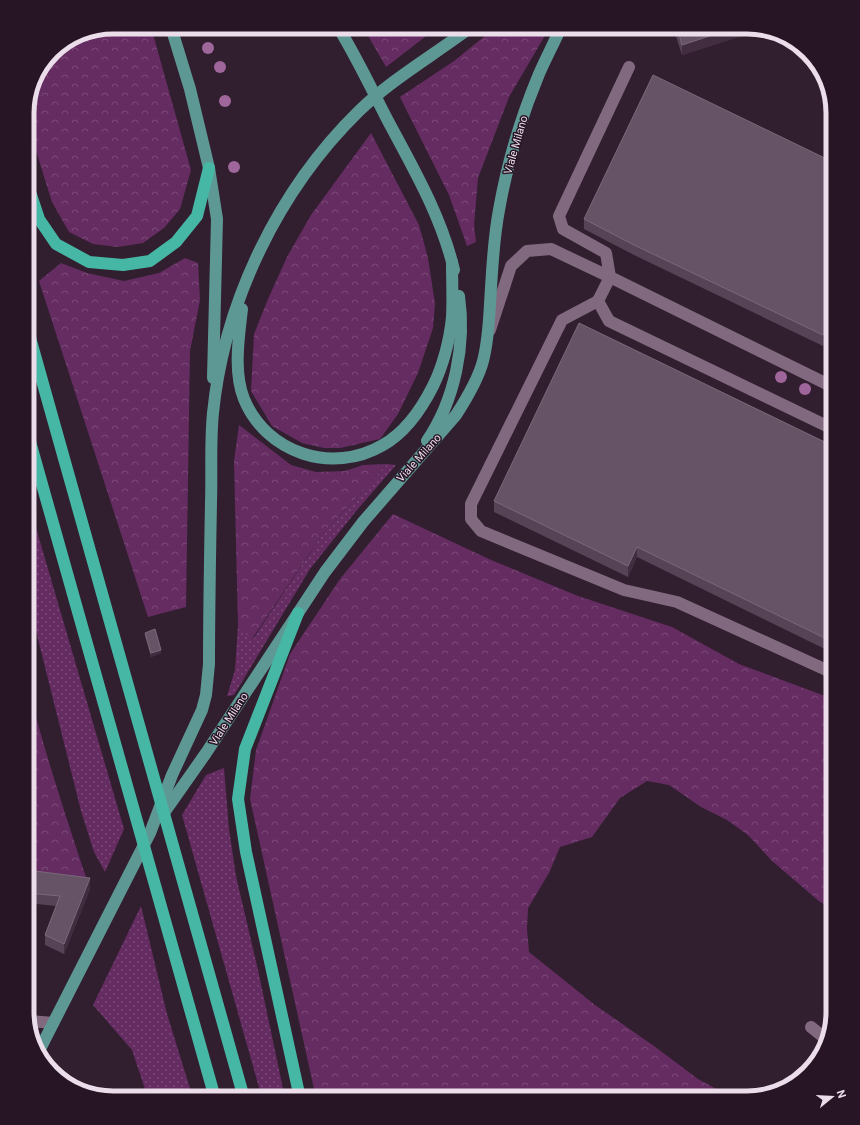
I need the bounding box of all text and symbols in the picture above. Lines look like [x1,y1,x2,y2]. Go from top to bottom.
street label: Viale Milano [501,114,531,176]
street label: Viale Milano [394,431,444,485]
street label: Viale Milano [207,690,251,748]
north arrow [812,1077,852,1117]
text: N [834,1088,848,1100]

